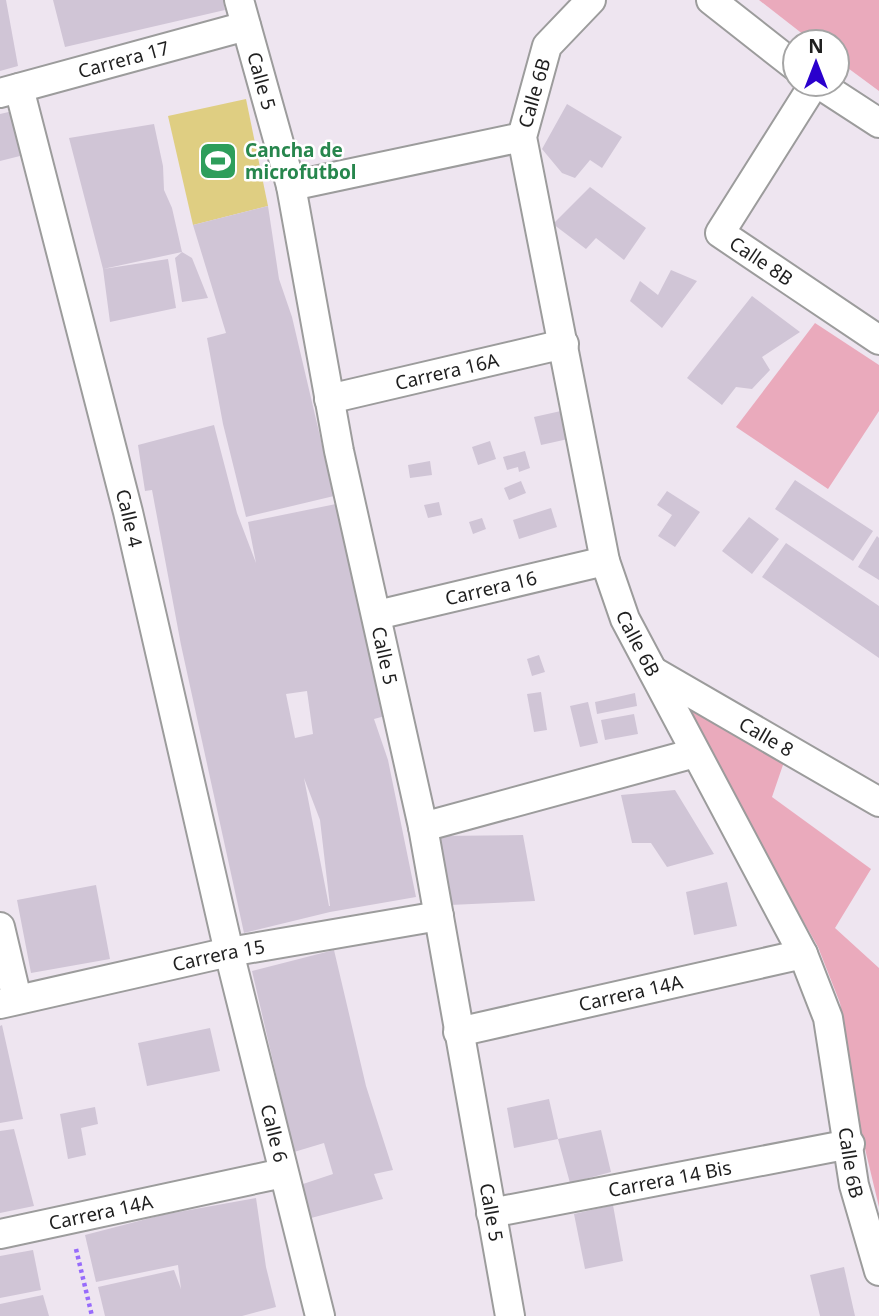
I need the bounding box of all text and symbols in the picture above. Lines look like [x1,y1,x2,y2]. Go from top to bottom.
north arrow [781,28,851,98]
text: N [808,33,824,59]
street label: Carrera 17 [75,35,172,84]
street label: Calle 5 [241,49,282,113]
street label: Calle 6B [512,55,556,131]
place label: Cancha de microfutbol [245,137,357,185]
sports icon: Cancha de microfutbol [197,140,239,182]
street label: Calle 8B [724,230,798,292]
street label: Carrera 16A [392,347,502,396]
street label: Calle 4 [110,486,149,550]
street label: Carrera 16 [442,565,539,611]
street label: Calle 6B [610,607,666,681]
street label: Calle 5 [366,624,404,687]
street label: Calle 8 [734,711,798,763]
street label: Carrera 15 [170,933,267,977]
street label: Carrera 14A [576,968,686,1017]
street label: Calle 6 [255,1101,294,1165]
street label: Calle 6B [832,1125,870,1201]
street label: Carrera 14 Bis [606,1154,734,1203]
street label: Calle 5 [474,1181,510,1244]
street label: Carrera 14A [46,1188,156,1236]

